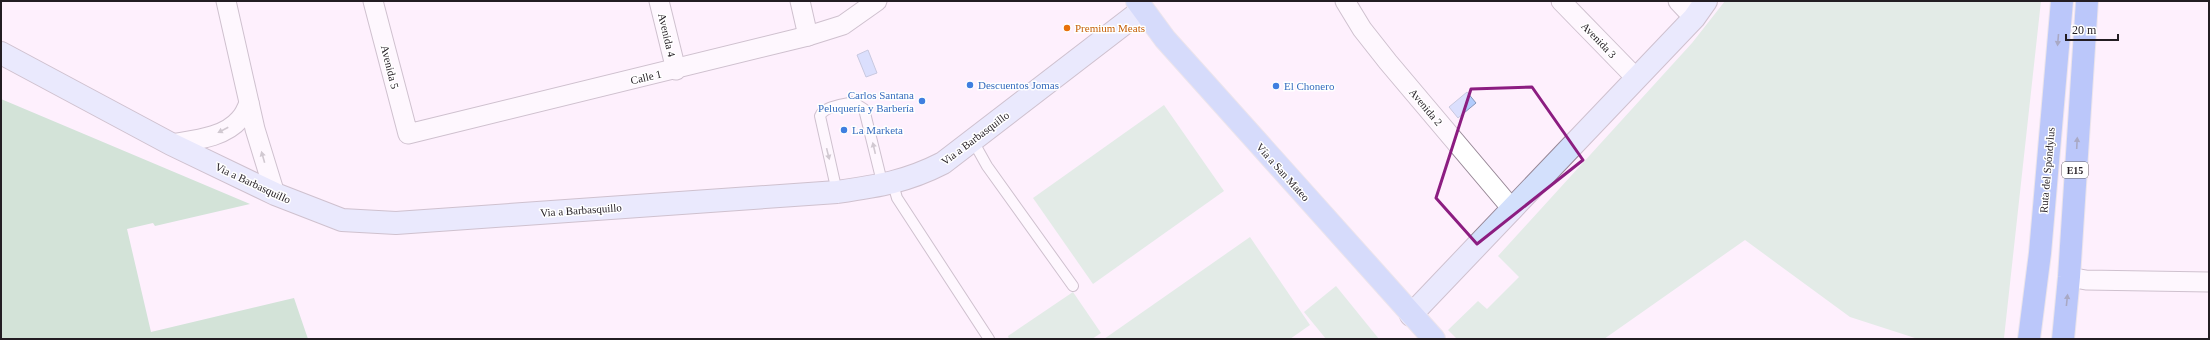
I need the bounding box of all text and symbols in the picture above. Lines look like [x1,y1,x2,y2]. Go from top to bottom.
street label: Avenida 4 [656,12,678,59]
scale bar [2066,16,2118,42]
street label: Avenida 3 [1579,20,1619,61]
place label: Premium Meats [1075,22,1145,34]
marker: Premium Meats [1062,23,1072,33]
text: 20 m [2072,23,2097,37]
one-way arrow [2055,34,2061,46]
street label: Avenida 5 [379,44,401,91]
street label: Calle 1 [629,68,663,86]
place label: Descuentos Jomas [978,79,1059,91]
marker: Descuentos Jomas [965,80,975,90]
place label: El Chonero [1284,80,1335,92]
marker: El Chonero [1271,81,1281,91]
street label: Avenida 2 [1407,86,1445,128]
place label: Carlos Santana Peluquería y Barbería [818,89,914,114]
marker: Carlos Santana Peluquería y Barbería [917,96,927,106]
street label: Via a Barbasquillo [939,108,1012,167]
place label: La Marketa [852,124,903,136]
marker: La Marketa [839,125,849,135]
one-way arrow [217,127,229,134]
street label: Ruta del Spóndylus [2037,127,2057,213]
one-way arrow [2074,136,2080,149]
street label: Vía a San Mateo [1254,141,1312,204]
one-way arrow [870,142,876,154]
one-way arrow [825,148,831,160]
one-way arrow [260,151,266,163]
street label: Via a Barbasquillo [213,160,293,206]
road number: E15 [2062,162,2088,178]
street label: Via a Barbasquillo [540,201,623,219]
one-way arrow [2064,294,2070,306]

